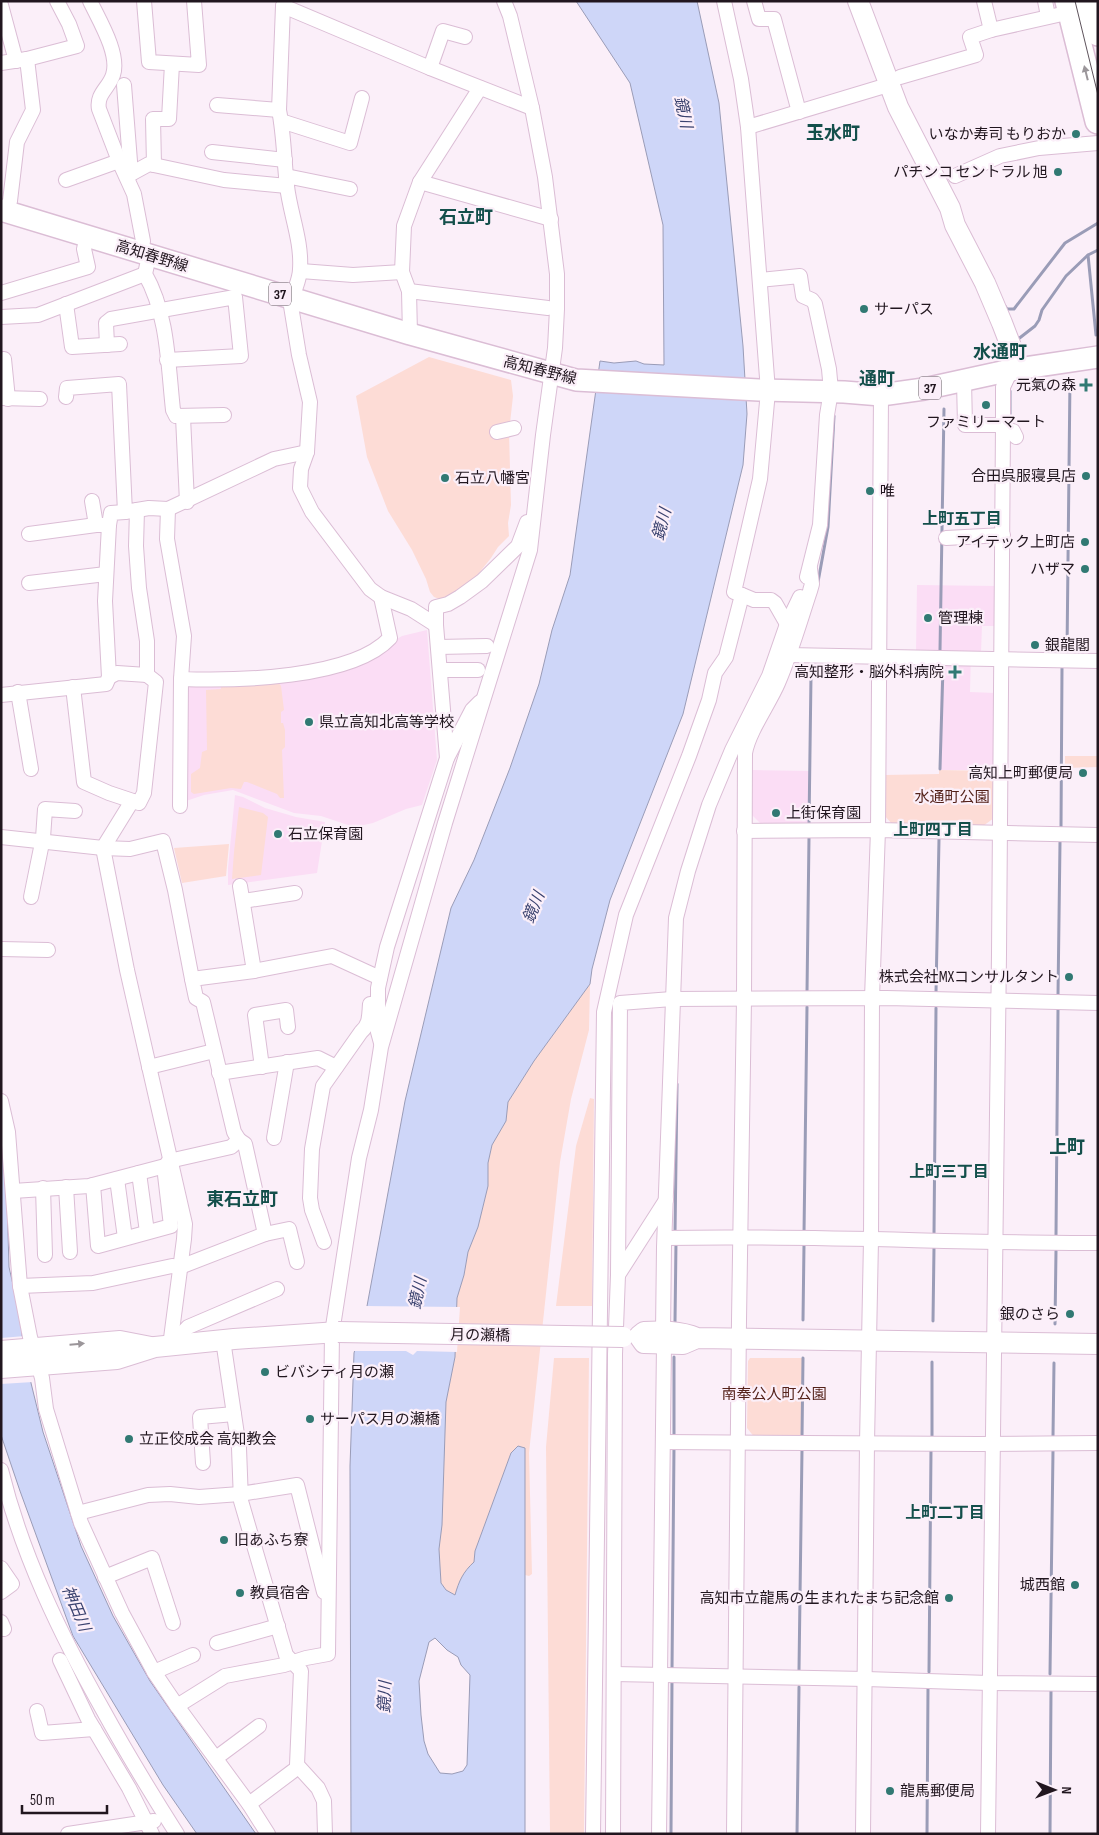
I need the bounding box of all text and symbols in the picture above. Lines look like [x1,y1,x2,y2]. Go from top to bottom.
one-way arrow [1082,66,1090,81]
water label: 鏡川 [670,95,696,132]
district label: 玉水町 [806,123,860,144]
place label: いなか寿司 もりおか [929,125,1066,144]
marker: いなか寿司 もりおか [1070,128,1082,140]
place label: パチンコ セントラル 旭 [893,163,1048,182]
marker: パチンコ セントラル 旭 [1052,166,1064,178]
district label: 石立町 [439,207,493,228]
street label: 高知春野線 [113,236,191,277]
road number: 37 [269,282,291,306]
place label: サーパス [874,300,934,319]
marker: サーパス [858,303,870,315]
district label: 水通町 [973,342,1027,363]
street label: 高知春野線 [501,352,579,389]
district label: 通町 [859,369,895,390]
road number: 37 [919,376,941,399]
place label: 元氣の森 [1016,376,1076,395]
marker: 元氣の森 [1080,379,1092,391]
marker: ファミリーマート [980,399,992,411]
place label: ファミリーマート [926,413,1046,432]
place label: 合田呉服寝具店 [971,467,1076,486]
place label: 石立八幡宮 [455,469,530,488]
marker: 合田呉服寝具店 [1080,470,1092,482]
marker: 石立八幡宮 [439,472,451,484]
place label: 唯 [880,482,895,501]
marker: 唯 [864,485,876,497]
water label: 鏡川 [649,505,676,542]
district label: 上町五丁目 [922,510,1002,529]
place label: アイテック上町店 [956,533,1075,552]
marker: アイテック上町店 [1079,536,1091,548]
place label: ハザマ [1030,560,1075,579]
marker: ハザマ [1079,563,1091,575]
place label: 管理棟 [938,609,983,628]
marker: 管理棟 [922,612,934,624]
place label: 銀龍閣 [1045,636,1090,655]
marker: 銀龍閣 [1029,639,1041,651]
place label: 高知整形・脳外科病院 [794,663,944,682]
marker: 高知整形・脳外科病院 [948,665,962,679]
place label: 県立高知北高等学校 [319,713,454,732]
marker: 県立高知北高等学校 [303,716,315,728]
place label: 高知上町郵便局 [968,764,1073,783]
marker: 高知上町郵便局 [1077,767,1089,779]
park label: 水通町公園 [914,788,990,807]
place label: 上街保育園 [786,804,861,823]
marker: 上街保育園 [770,807,782,819]
district label: 上町四丁目 [893,821,973,840]
place label: 石立保育園 [288,825,363,844]
marker: 石立保育園 [272,828,284,840]
water label: 鏡川 [520,887,550,926]
place label: 株式会社MXコンサルタント [879,968,1059,987]
marker: 株式会社MXコンサルタント [1063,971,1075,983]
district label: 上町 [1049,1137,1085,1158]
district label: 上町三丁目 [909,1163,989,1182]
district label: 東石立町 [206,1189,278,1210]
water label: 鏡川 [406,1274,431,1311]
place label: 銀のさら [1000,1305,1060,1324]
marker: 銀のさら [1064,1308,1076,1320]
street label: 月の瀬橋 [450,1325,510,1346]
one-way arrow [69,1340,85,1348]
place label: ビバシティ月の瀬 [275,1363,394,1382]
marker: ビバシティ月の瀬 [259,1366,271,1378]
park label: 南奉公人町公園 [721,1385,827,1404]
place label: サーパス月の瀬橋 [320,1410,440,1429]
marker: サーパス月の瀬橋 [304,1413,316,1425]
place label: 立正佼成会 高知教会 [139,1430,276,1449]
marker: 立正佼成会 高知教会 [123,1433,135,1445]
district label: 上町二丁目 [905,1504,985,1523]
place label: 旧あふち寮 [234,1531,309,1550]
marker: 旧あふち寮 [218,1534,230,1546]
place label: 城西館 [1020,1576,1065,1595]
marker: 城西館 [1069,1579,1081,1591]
water label: 神田川 [57,1583,95,1636]
place label: 教員宿舎 [250,1584,310,1603]
marker: 教員宿舎 [234,1587,246,1599]
place label: 高知市立龍馬の生まれたまち記念館 [699,1589,939,1608]
marker: 高知市立龍馬の生まれたまち記念館 [943,1592,955,1604]
water label: 鏡川 [375,1679,396,1713]
north arrow [1029,1765,1079,1815]
scale bar [22,1782,108,1814]
place label: 龍馬郵便局 [900,1782,975,1801]
marker: 龍馬郵便局 [884,1785,896,1797]
text: N [1058,1786,1075,1794]
text: 50 m [30,1791,55,1810]

